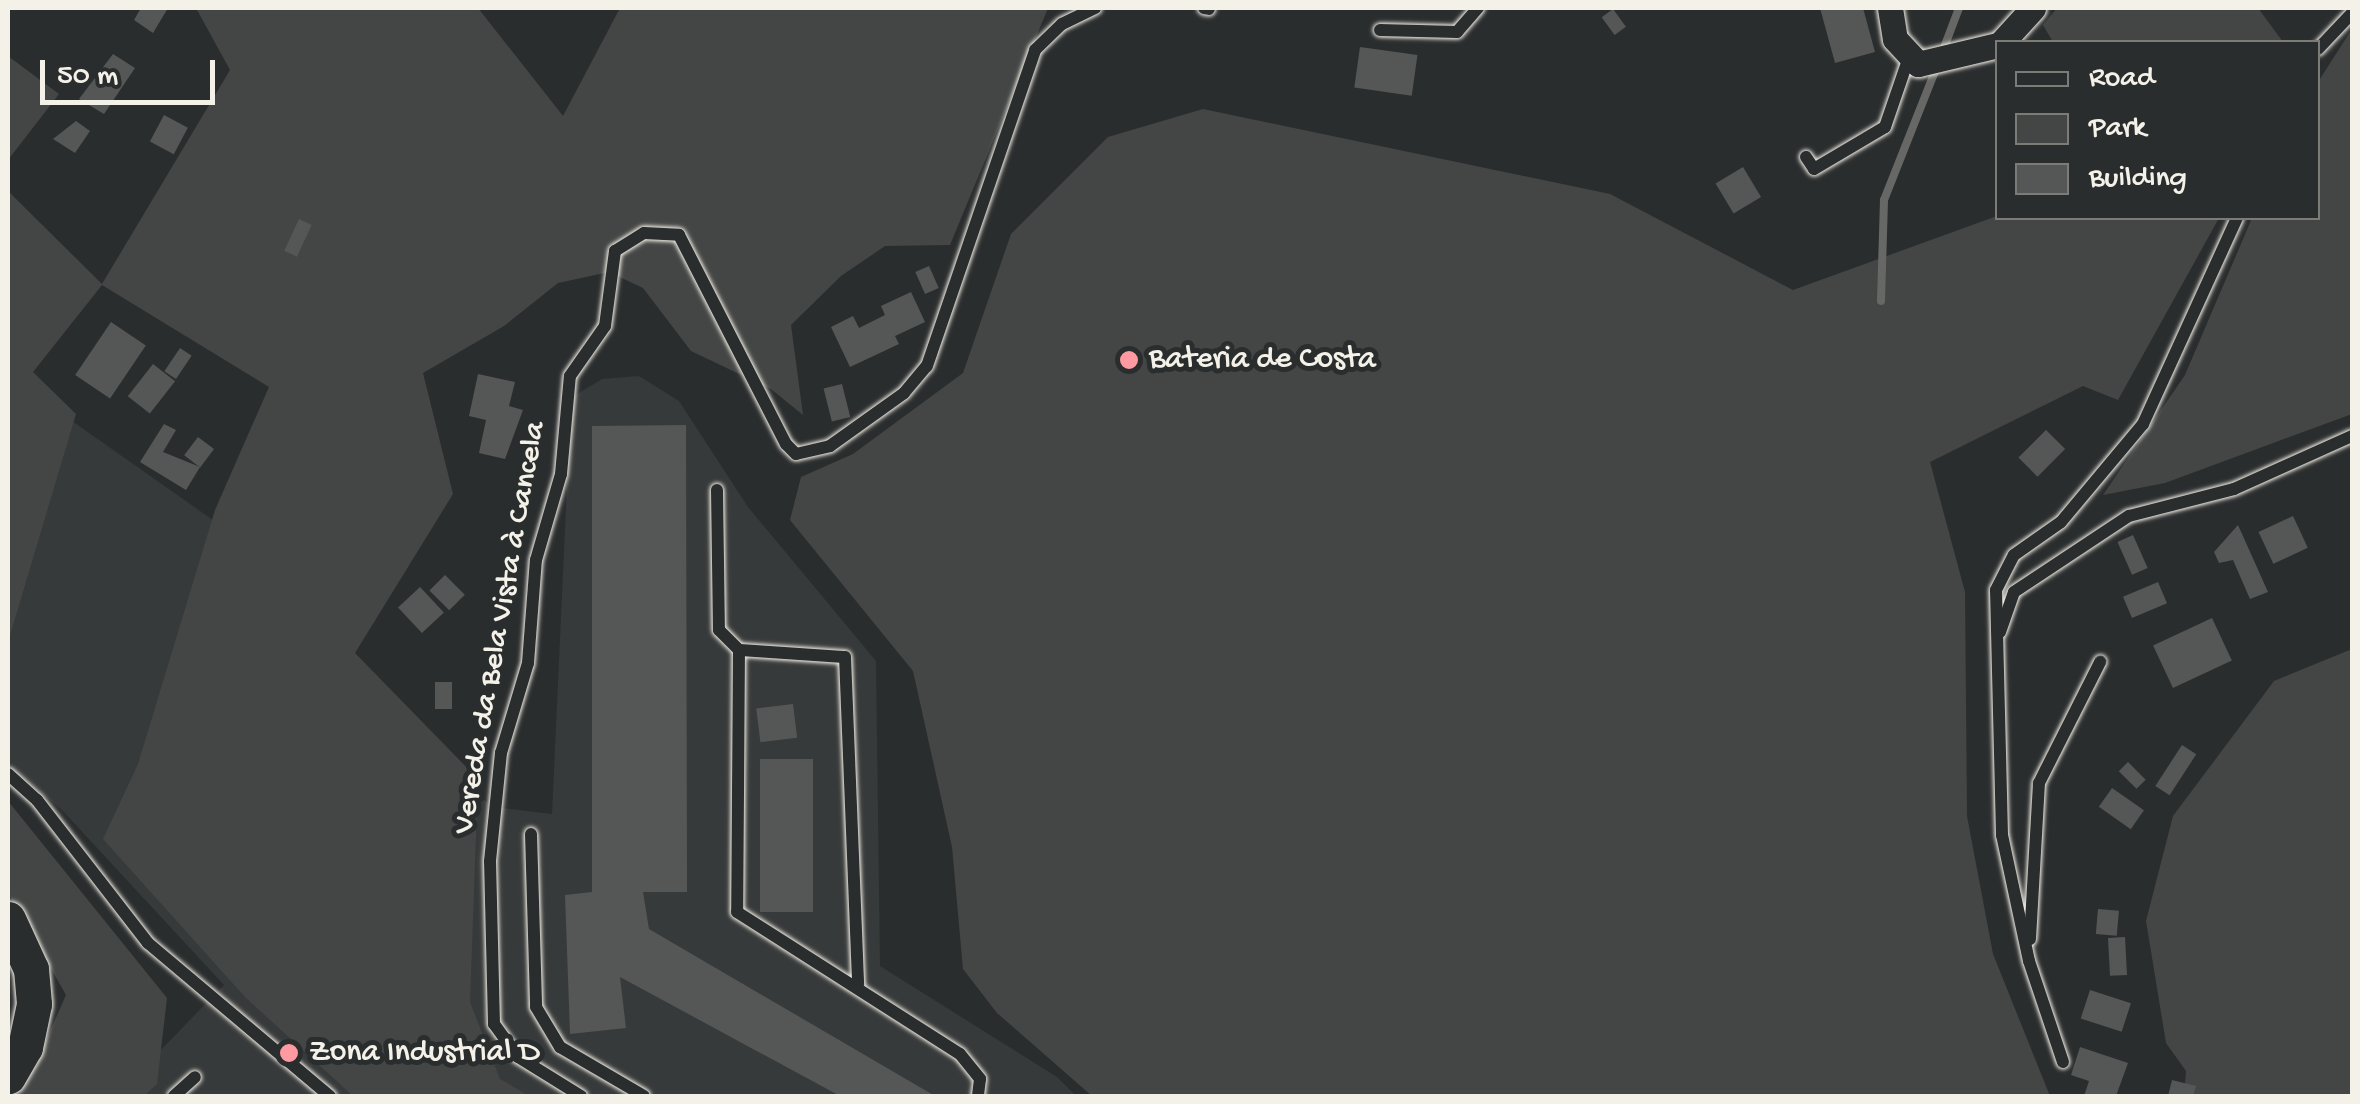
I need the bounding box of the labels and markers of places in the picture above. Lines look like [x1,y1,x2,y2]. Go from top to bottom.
place label: Bateria de Costa [1149,341,1376,379]
marker: Bateria de Costa [1118,349,1140,371]
place label: Zona Industrial D [309,1034,540,1072]
marker: Zona Industrial D [278,1042,300,1064]

